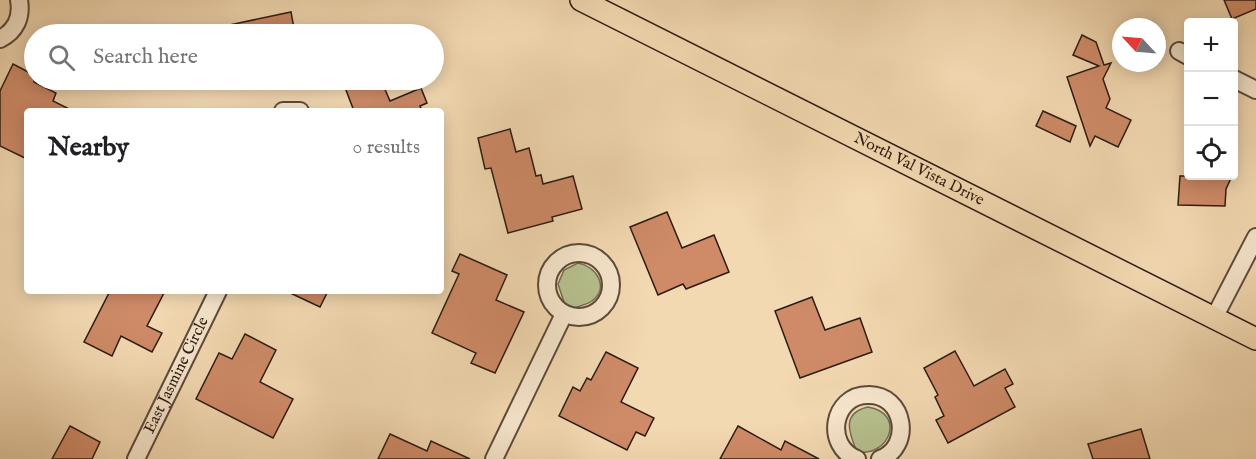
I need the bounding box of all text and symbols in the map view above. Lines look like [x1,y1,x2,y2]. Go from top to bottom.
north arrow [1112,18,1166,72]
map controls [1184,18,1238,180]
button: + [1184,18,1238,72]
search box [24,24,444,90]
icon: search [45,41,78,74]
text: Search here [93,43,198,71]
button: − [1184,72,1238,126]
button: locate [1184,126,1238,180]
street label: North Val Vista Drive [850,129,987,211]
text: Nearby [48,131,129,164]
text: 0 results [353,135,420,160]
street label: East Jasmine Circle [140,314,214,437]

